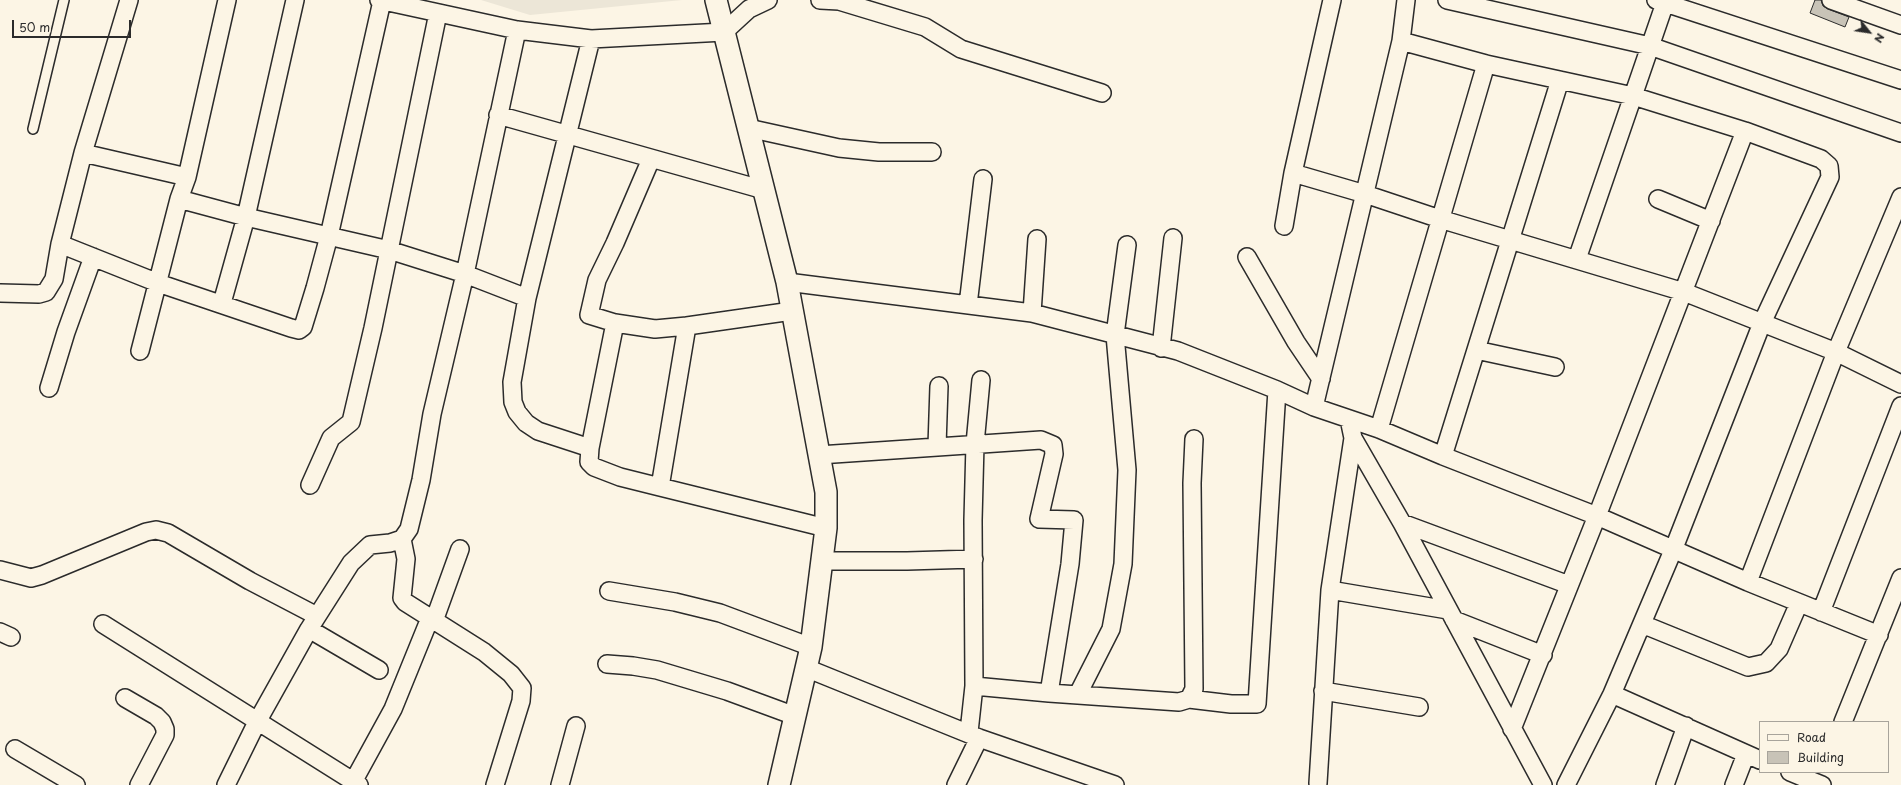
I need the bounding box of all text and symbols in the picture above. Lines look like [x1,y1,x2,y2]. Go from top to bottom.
scale bar [14,12,133,38]
north arrow [1849,12,1889,52]
text: 50 m [19,18,50,36]
text: N [1870,30,1889,46]
legend [1759,721,1889,773]
text: Road [1797,728,1826,746]
text: Building [1797,748,1844,766]

